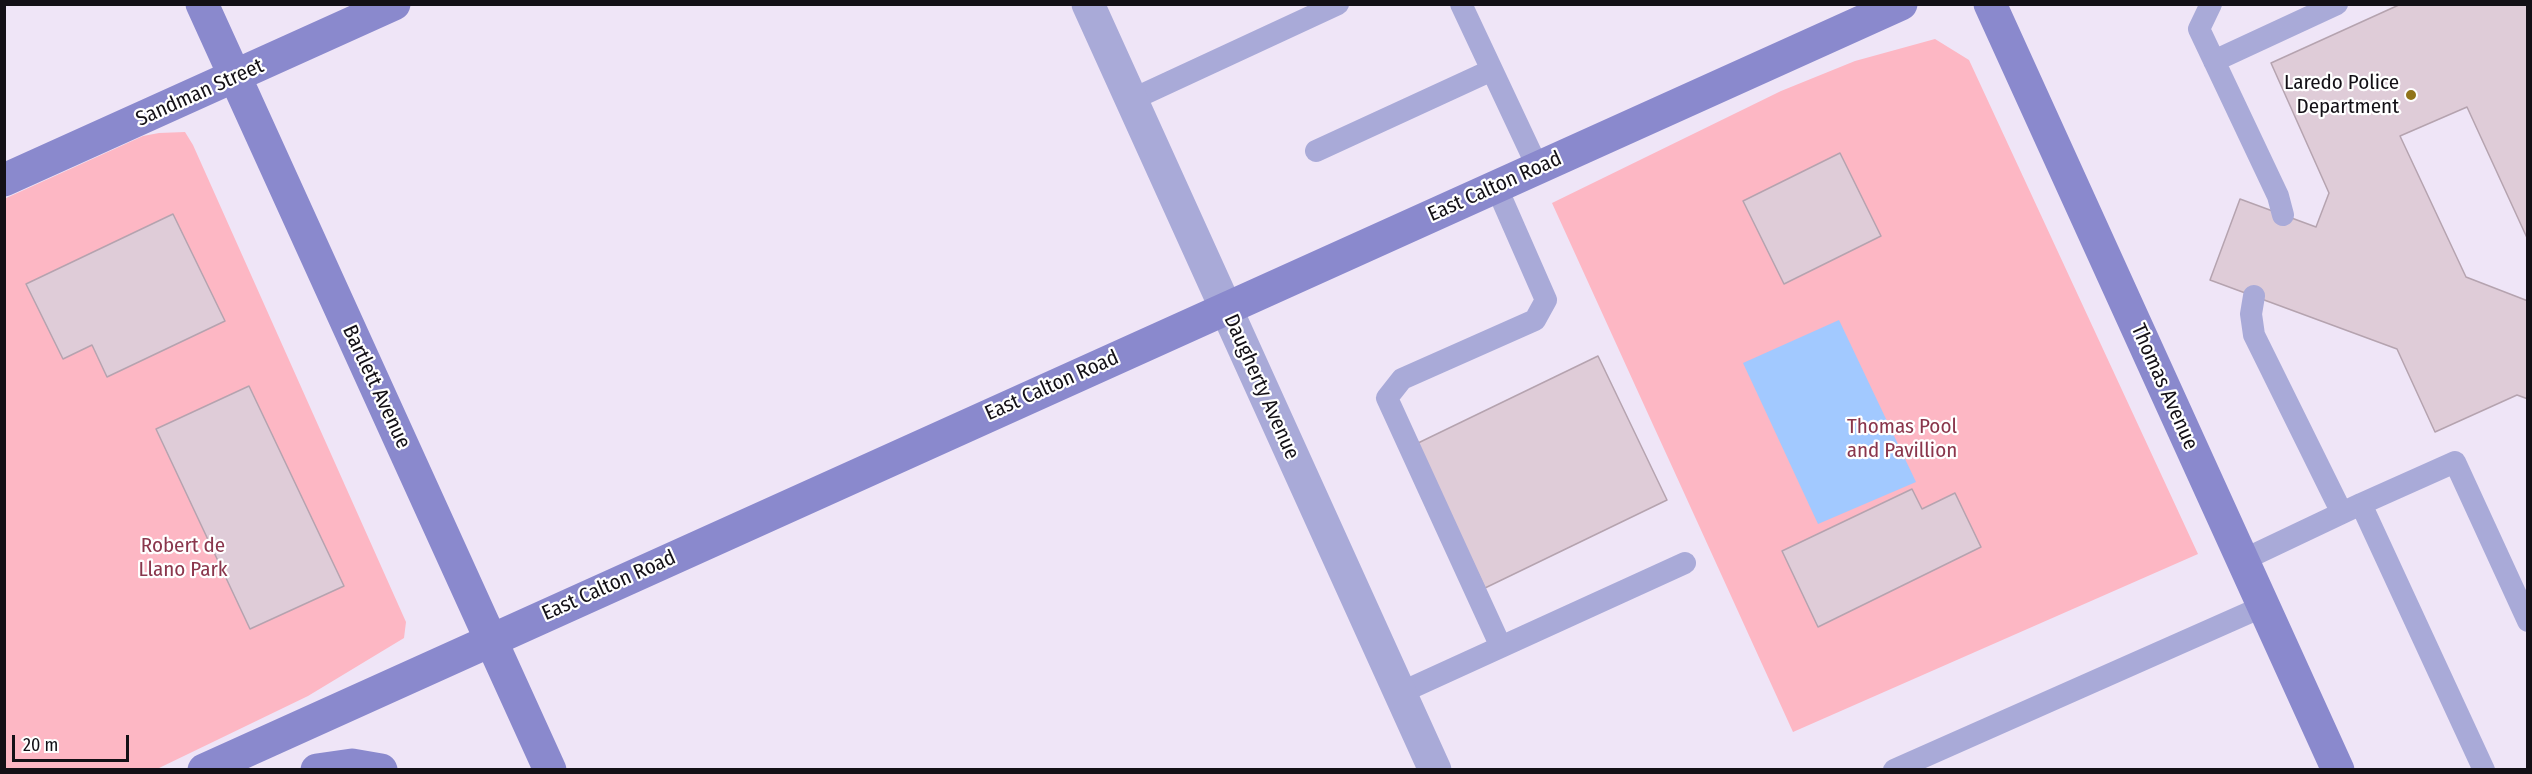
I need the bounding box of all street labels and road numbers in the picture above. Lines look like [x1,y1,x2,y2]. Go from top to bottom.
street label: Sandman Street [132,54,268,132]
street label: East Calton Road [1424,146,1566,228]
street label: Daugherty Avenue [1218,311,1304,463]
street label: Thomas Avenue [2125,320,2203,454]
street label: Bartlett Avenue [336,321,416,453]
street label: East Calton Road [981,345,1123,427]
street label: East Calton Road [538,545,680,627]

